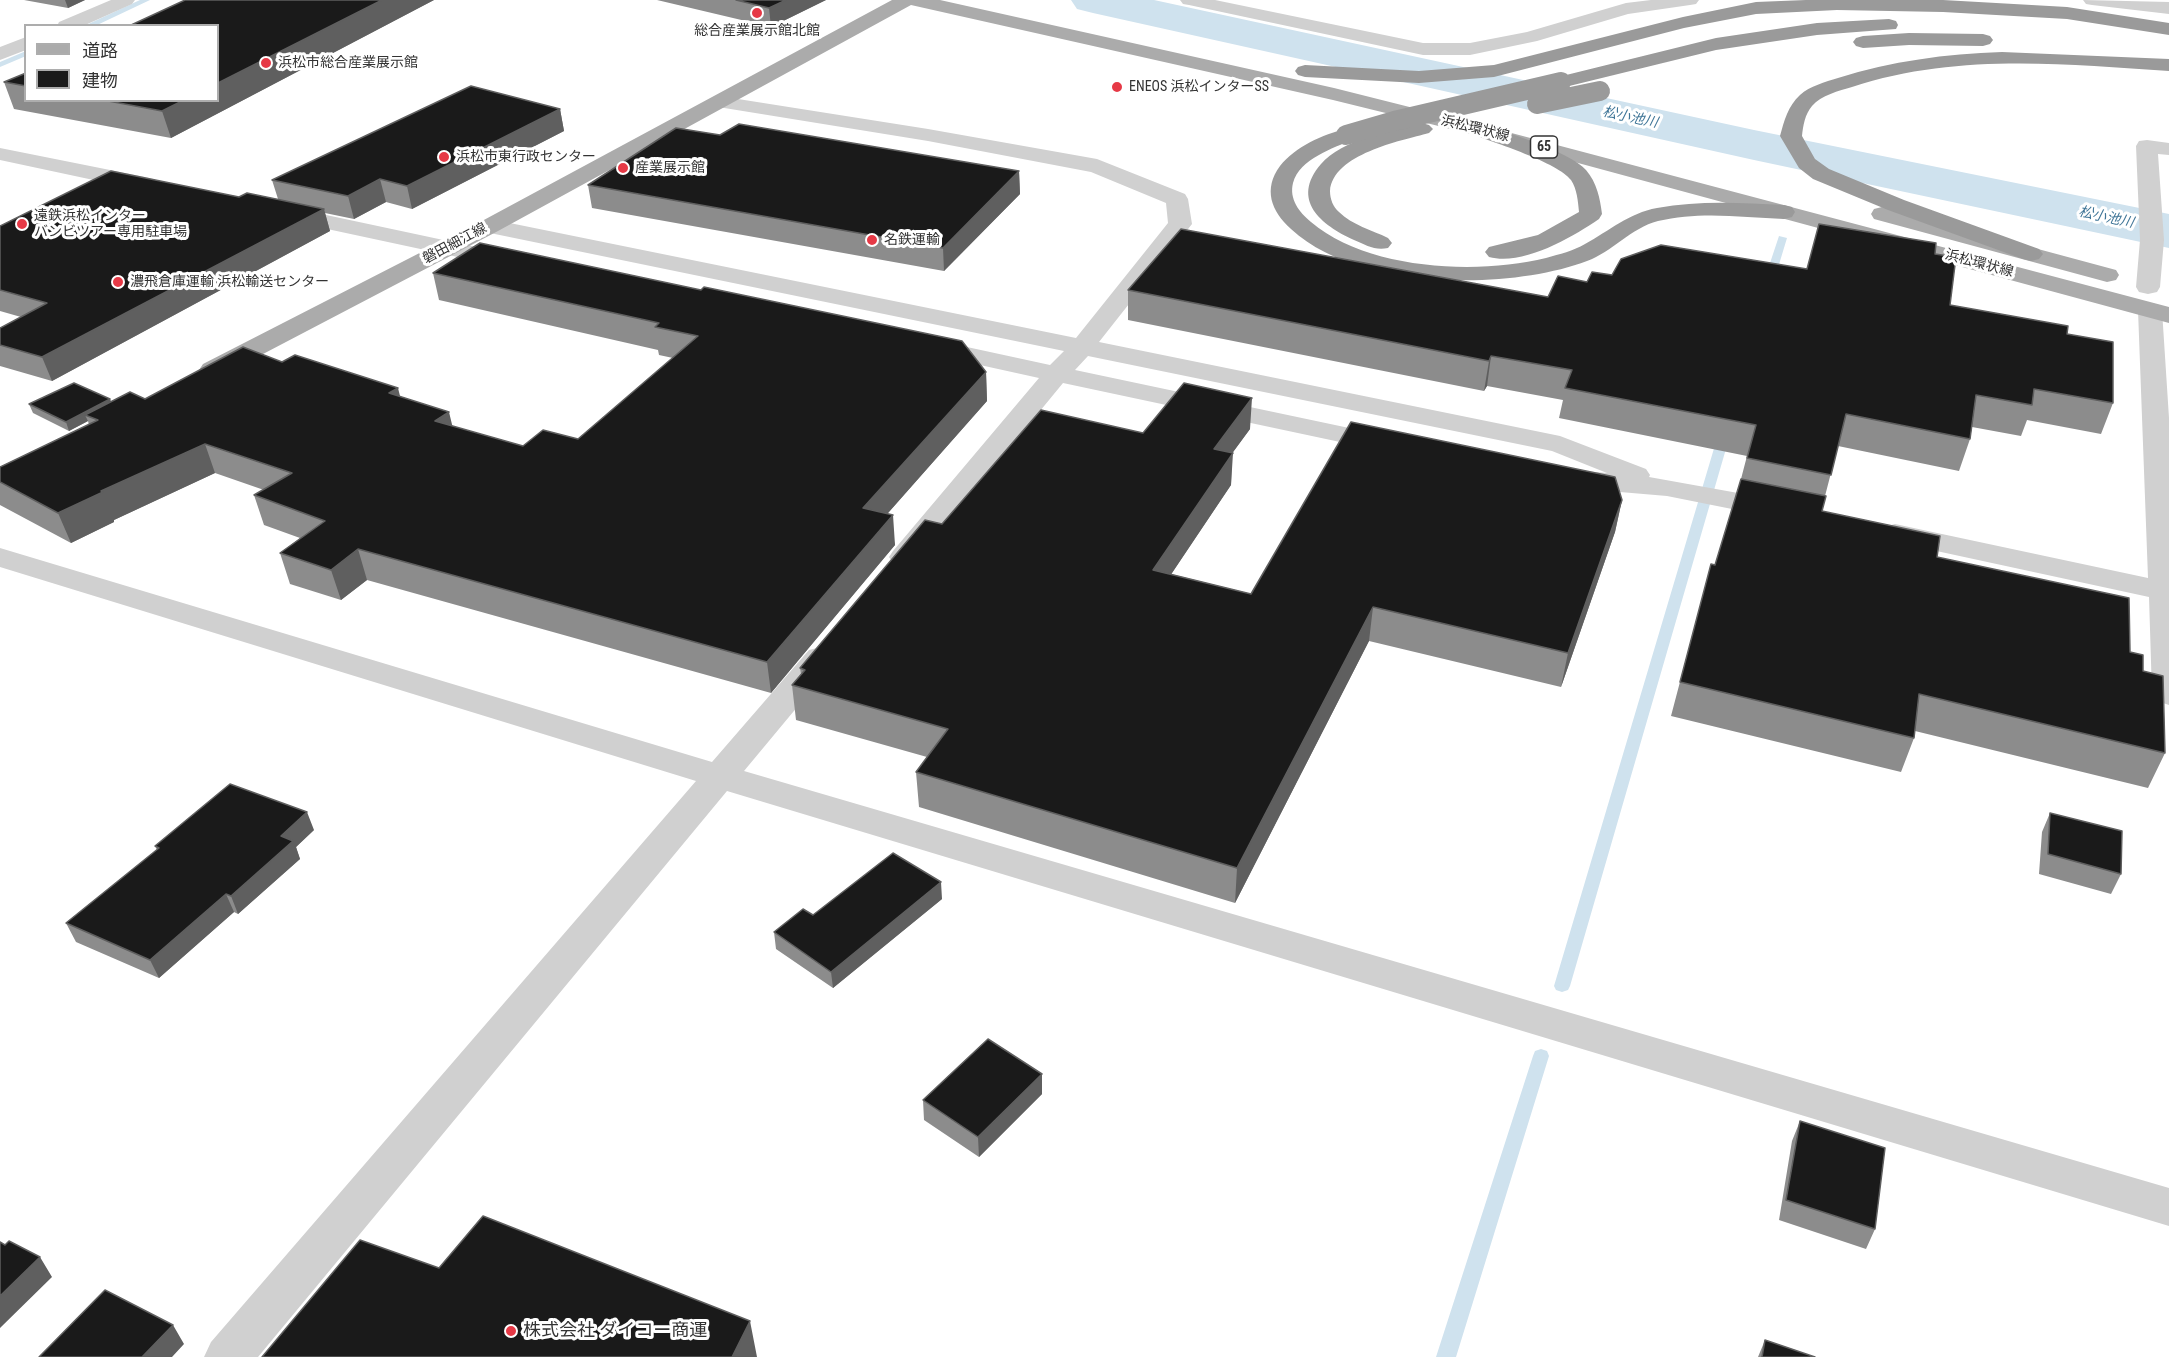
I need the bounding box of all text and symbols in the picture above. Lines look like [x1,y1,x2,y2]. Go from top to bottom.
marker: 総合産業展示館北館 [750,6,764,20]
place label: 総合産業展示館北館 [694,23,820,39]
legend [24,24,219,102]
text: 道路 [82,40,118,61]
place label: 浜松市総合産業展示館 [278,55,418,71]
marker: 浜松市総合産業展示館 [259,56,273,70]
text: 建物 [82,70,118,91]
place label: ENEOS 浜松インターSS [1129,79,1269,95]
marker: ENEOS 浜松インターSS [1110,80,1124,94]
water label: 松小池川 [1601,104,1659,132]
street label: 浜松環状線 [1439,112,1511,146]
road number: 65 [1530,136,1558,158]
place label: 浜松市東行政センター [456,149,596,165]
marker: 浜松市東行政センター [437,150,451,164]
place label: 産業展示館 [635,160,705,176]
marker: 産業展示館 [616,161,630,175]
water label: 松小池川 [2077,204,2135,232]
place label: 遠鉄浜松インター バンビツアー専用駐車場 [34,208,187,240]
marker: 遠鉄浜松インター バンビツアー専用駐車場 [15,217,29,231]
street label: 磐田細江線 [420,220,490,268]
place label: 名鉄運輸 [884,232,940,248]
marker: 名鉄運輸 [865,233,879,247]
street label: 浜松環状線 [1943,247,2015,281]
place label: 濃飛倉庫運輸 浜松輸送センター [130,274,329,290]
marker: 濃飛倉庫運輸 浜松輸送センター [111,275,125,289]
place label: 株式会社 ダイコー商運 [523,1320,707,1342]
marker: 株式会社 ダイコー商運 [504,1324,518,1338]

